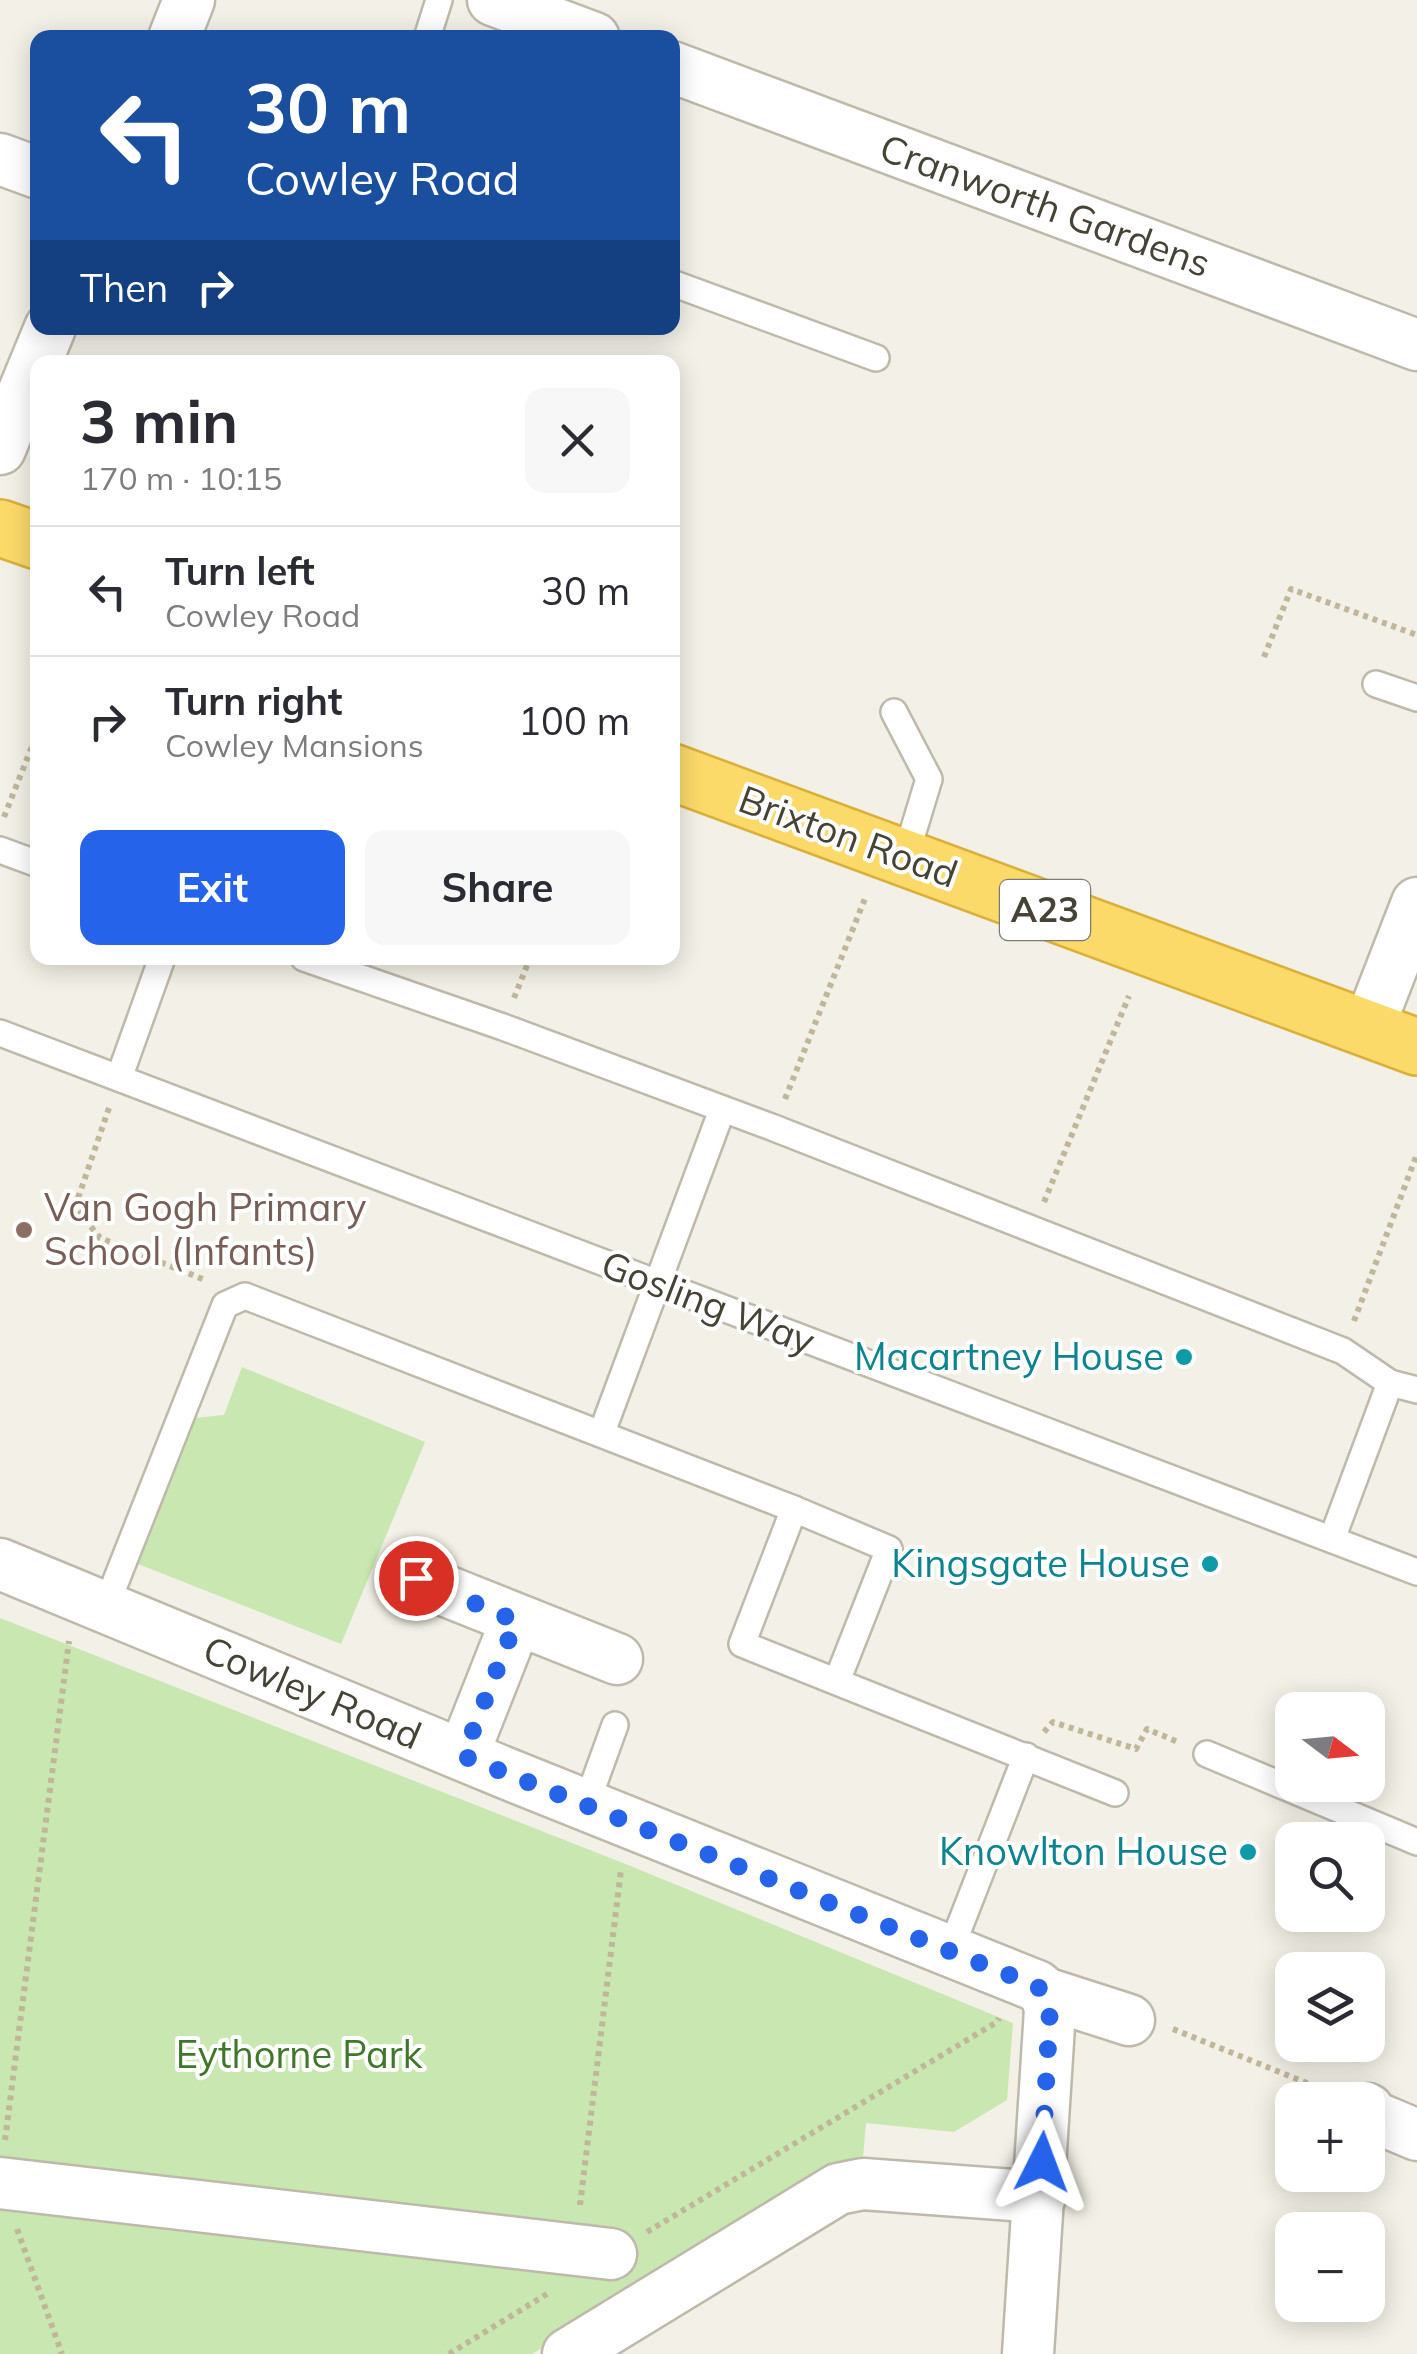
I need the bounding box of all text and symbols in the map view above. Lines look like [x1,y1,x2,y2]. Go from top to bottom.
text: 30 m [245,63,411,151]
icon: left [80,70,210,200]
street label: Cranworth Gardens [874,123,1217,287]
text: Cowley Road [245,150,520,206]
icon: right [188,260,243,315]
text: Then [80,264,168,312]
text: 3 min [80,383,238,458]
button: close [525,388,630,493]
text: 170 m · 10:15 [80,458,282,498]
text: Turn left [165,547,315,595]
icon: left [80,564,135,619]
text: 30 m [541,567,630,615]
text: Cowley Road [165,595,360,635]
text: Turn right [165,677,342,725]
icon: right [80,694,135,749]
text: 100 m [518,697,630,745]
text: Cowley Mansions [165,725,424,765]
street label: Brixton Road [732,774,964,898]
button: Exit [80,830,345,945]
button: Share [365,830,630,945]
road number: A23 [1000,880,1090,940]
place label: Van Gogh Primary School (Infants) [44,1183,366,1275]
marker: Van Gogh Primary School (Infants) [13,1219,35,1241]
street label: Gosling Way [595,1239,822,1365]
place label: Macartney House [854,1332,1164,1380]
marker: Macartney House [1173,1346,1195,1368]
pin [374,1536,459,1621]
place label: Kingsgate House [891,1539,1190,1587]
icon: arrive [389,1551,444,1606]
marker: Kingsgate House [1199,1553,1221,1575]
street label: Cowley Road [196,1625,428,1759]
north arrow [1275,1692,1385,1802]
map controls [1275,1692,1385,2322]
button: search [1275,1822,1385,1932]
place label: Knowlton House [939,1827,1228,1875]
marker: Knowlton House [1237,1841,1259,1863]
button: layers [1275,1952,1385,2062]
park label: Eythorne Park [176,2030,423,2078]
button: + [1275,2082,1385,2192]
position arrow [990,2110,1094,2214]
button: − [1275,2212,1385,2322]

